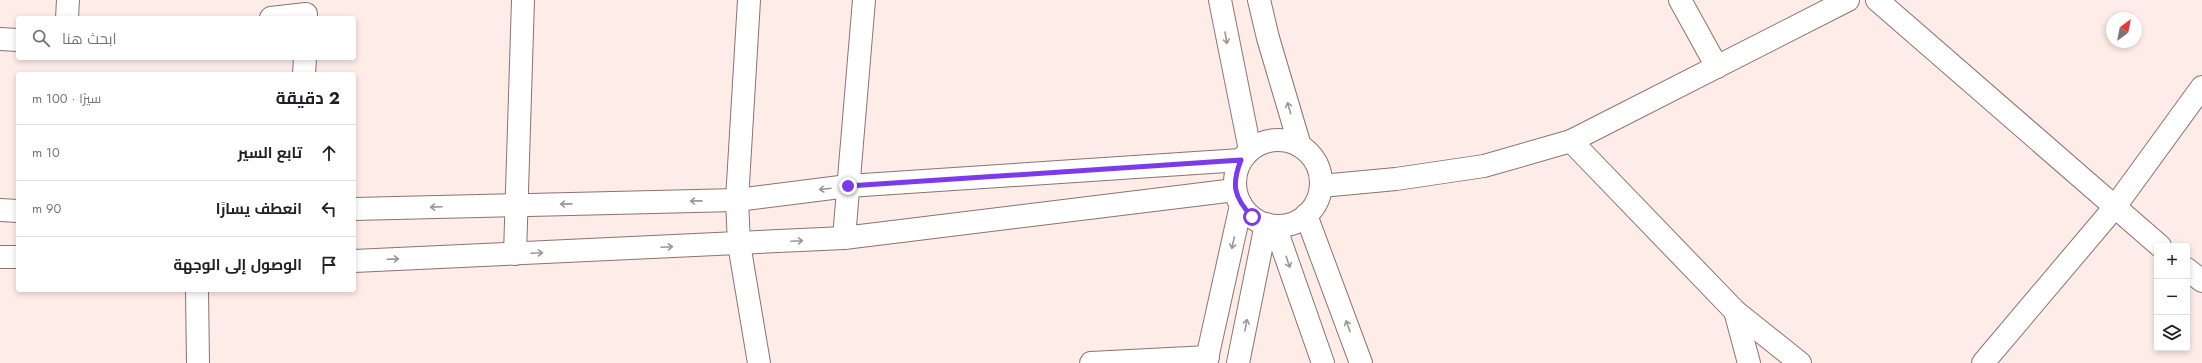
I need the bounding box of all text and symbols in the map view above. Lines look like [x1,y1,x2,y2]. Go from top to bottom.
north arrow [2106,12,2142,48]
search box [16,16,356,60]
icon: search [30,27,52,49]
text: ابحث هنا [62,28,117,50]
one-way arrow [1222,32,1230,45]
text: 2 دقيقة [276,86,340,110]
text: سيرًا · 100 m [32,89,101,108]
one-way arrow [1285,102,1292,115]
text: تابع السير [238,142,302,164]
icon: ahead [318,142,340,164]
text: 10 m [32,143,60,162]
route end [839,177,857,195]
one-way arrow [819,185,832,193]
one-way arrow [690,197,703,205]
text: انعطف يسارًا [216,198,302,220]
icon: left [318,198,340,220]
text: 90 m [32,199,61,218]
one-way arrow [560,200,573,208]
one-way arrow [430,203,443,211]
route start [1243,208,1261,226]
one-way arrow [790,237,803,244]
one-way arrow [1229,237,1237,250]
one-way arrow [660,243,673,251]
map controls [2154,243,2190,351]
button: + [2154,243,2190,279]
one-way arrow [530,249,543,257]
text: الوصول إلى الوجهة [173,254,302,276]
icon: arrive [318,254,340,276]
one-way arrow [386,255,399,263]
one-way arrow [1284,256,1292,268]
button: − [2154,279,2190,315]
button: layers [2154,315,2190,351]
one-way arrow [1242,319,1250,332]
one-way arrow [1343,321,1351,333]

